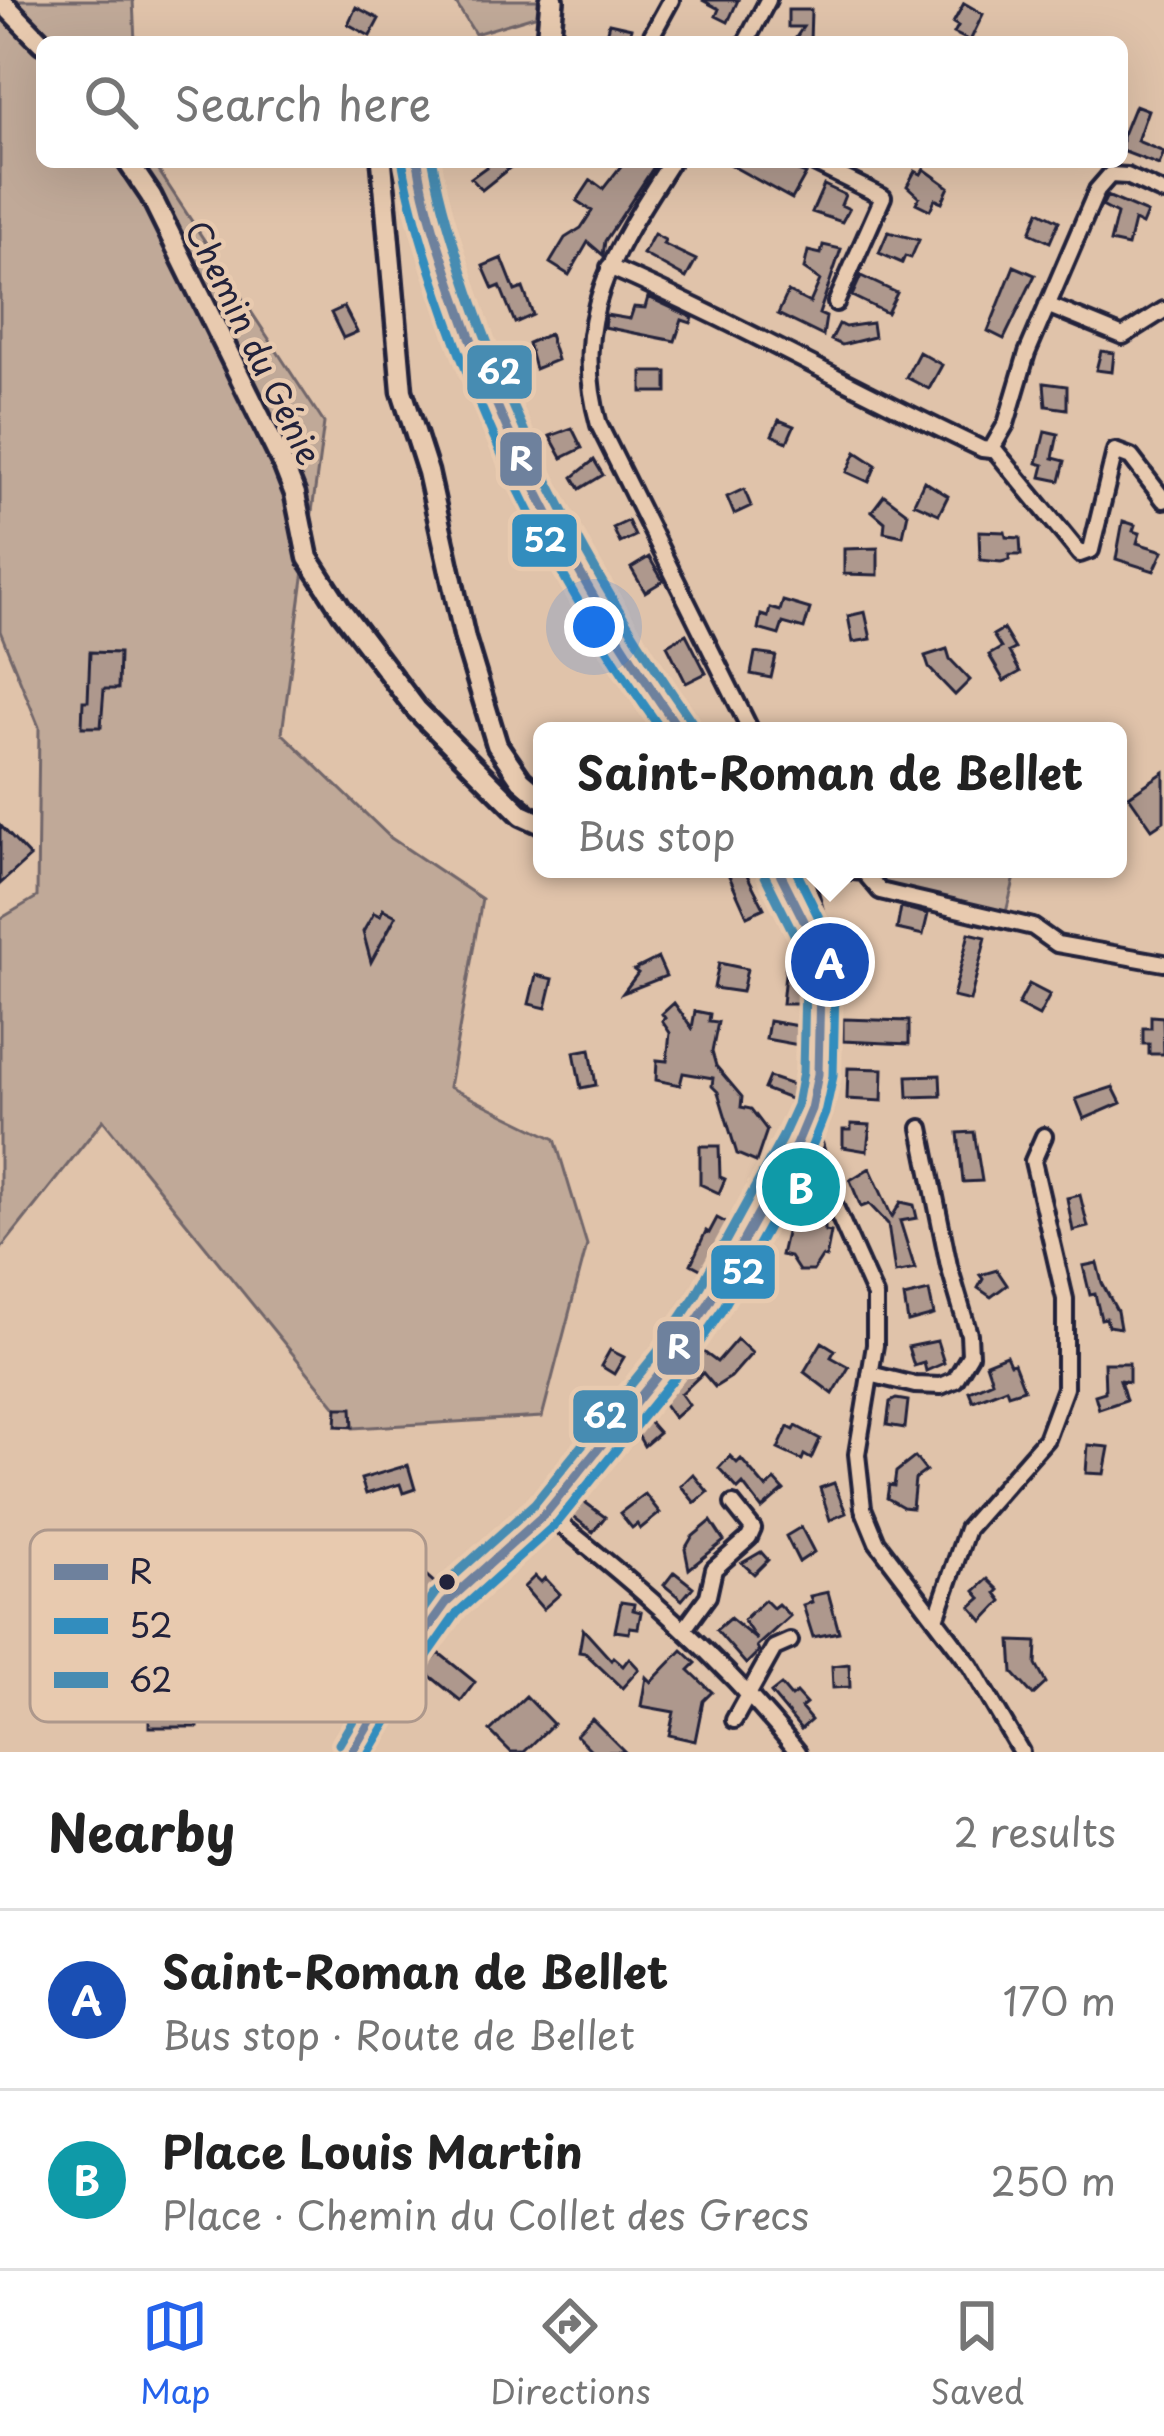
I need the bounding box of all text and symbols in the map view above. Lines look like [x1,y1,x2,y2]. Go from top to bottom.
search box [36,36,1128,168]
text: Search here [174,68,431,136]
icon: search [78,69,144,135]
street label: Chemin du Génie [174,211,336,473]
line badge: 62 [465,343,534,401]
text: 62 [477,345,521,395]
line badge: R [498,430,544,488]
text: R [509,432,533,482]
line badge: 52 [510,512,579,569]
text: 52 [523,513,567,563]
your location [564,597,624,657]
popup [533,722,1127,878]
text: Saint-Roman de Bellet [577,737,1083,805]
text: Bus stop [577,805,736,864]
pin: A [791,917,869,1007]
pin: B [762,1142,840,1232]
line badge: 52 [709,1243,777,1301]
text: 52 [721,1245,765,1295]
line badge: R [655,1319,702,1377]
text: R [667,1320,691,1370]
line badge: 62 [571,1388,640,1445]
text: 62 [583,1389,627,1439]
legend [30,1530,426,1722]
text: R [129,1545,153,1595]
unlabelled marker [436,1571,458,1593]
text: 52 [129,1599,173,1649]
text: 62 [129,1653,172,1703]
text: Nearby [48,1792,235,1869]
text: 2 results [954,1801,1116,1860]
text: Saint-Roman de Bellet [162,1936,668,2004]
text: A [72,1970,102,2029]
text: 170 m [1003,1970,1116,2029]
text: Bus stop · Route de Bellet [162,2004,635,2063]
text: Place Louis Martin [162,2116,583,2184]
text: B [74,2150,100,2209]
text: 250 m [991,2150,1116,2209]
text: Place · Chemin du Collet des Grecs [162,2184,809,2243]
tab: Map [140,2293,210,2415]
tab: Directions [490,2293,651,2415]
tab: Saved [930,2293,1024,2415]

